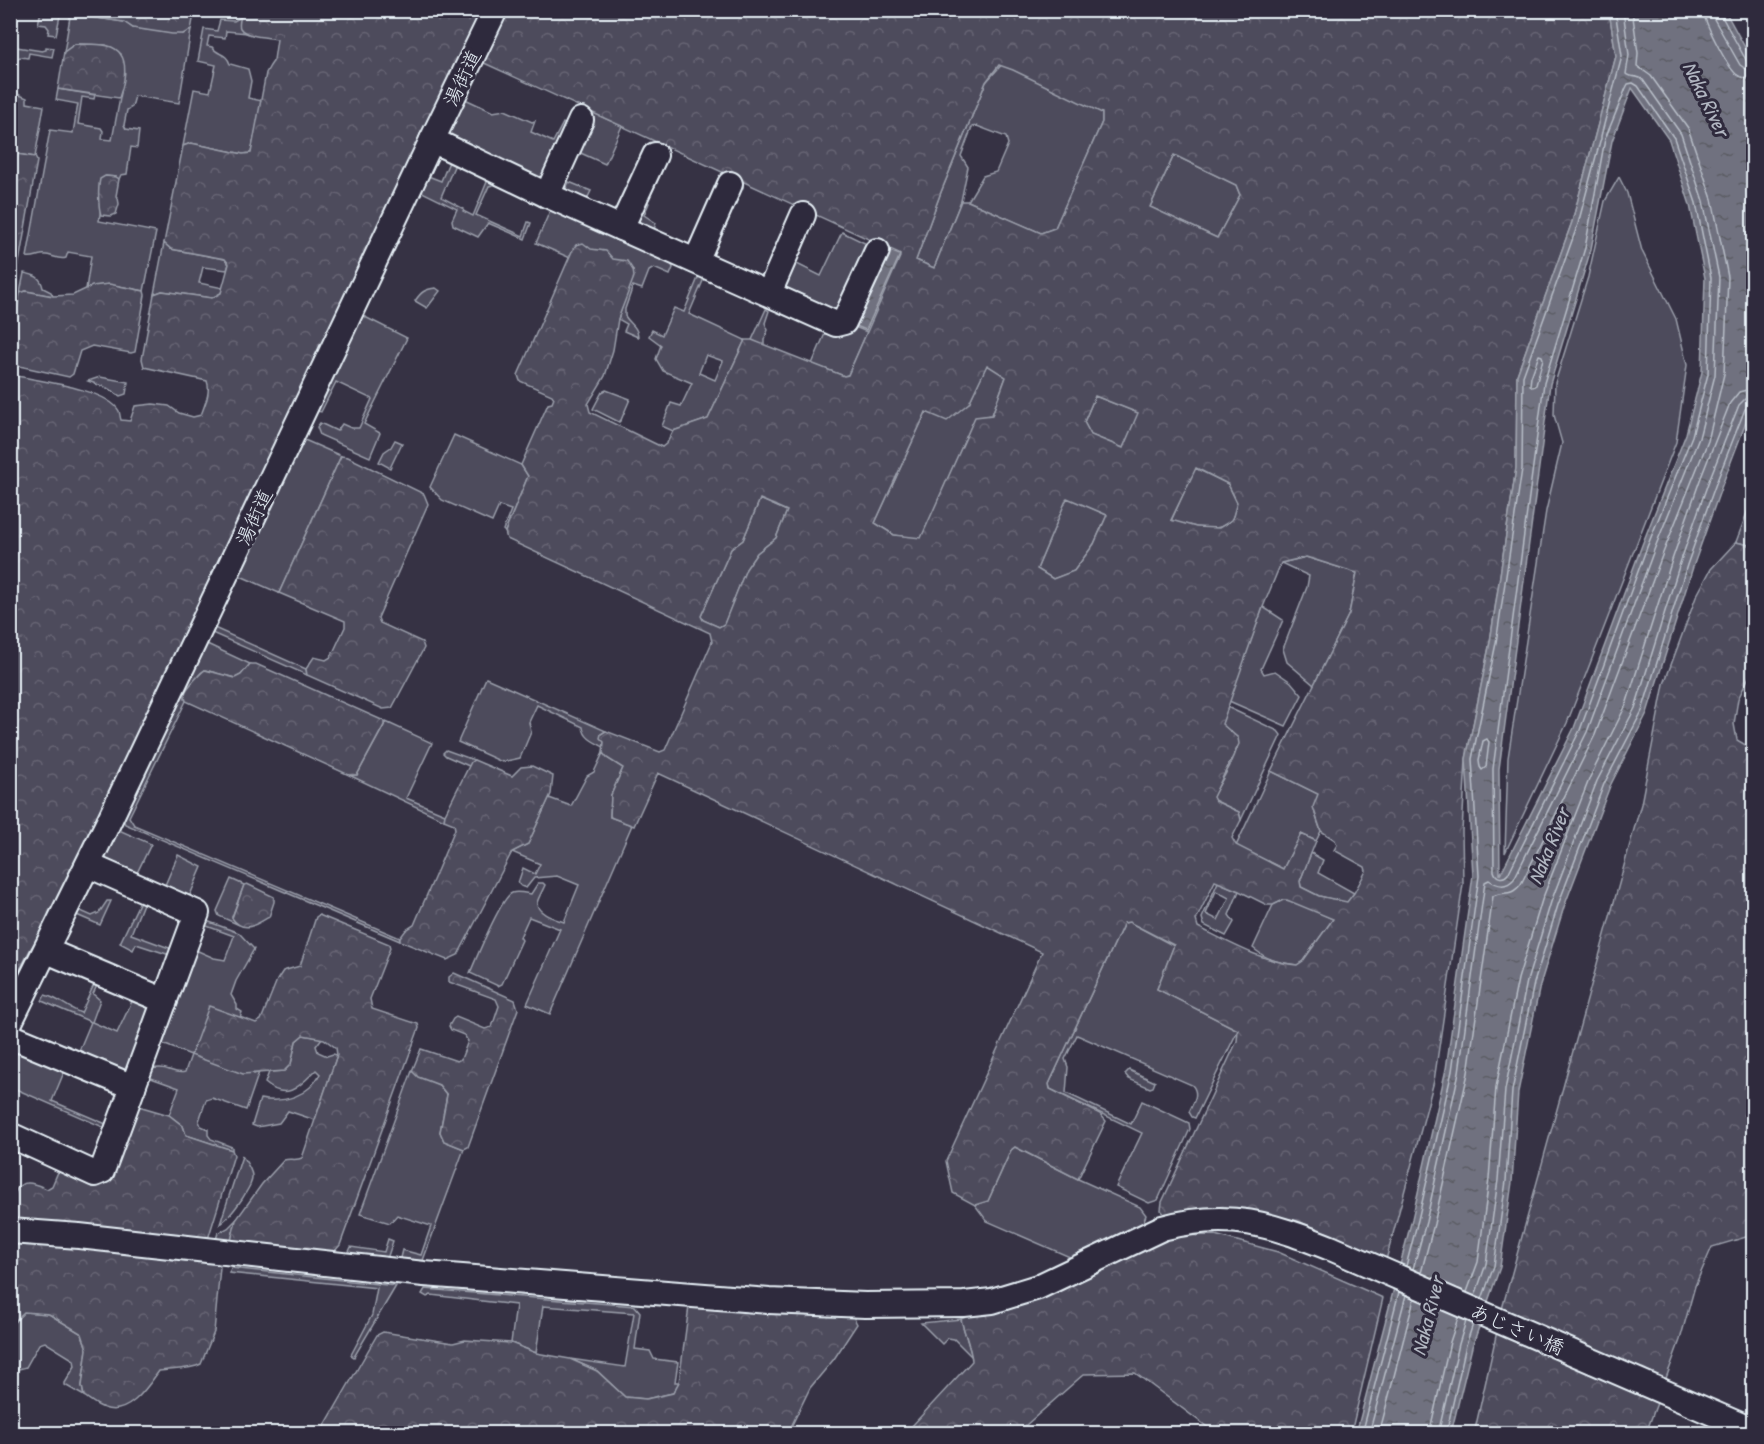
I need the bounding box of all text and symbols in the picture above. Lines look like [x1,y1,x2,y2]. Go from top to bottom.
street label: 湯街道 [436,45,487,111]
water label: Naka River [1676,56,1738,144]
street label: 湯街道 [229,484,278,550]
water label: Naka River [1520,800,1578,888]
water label: Naka River [1404,1271,1452,1358]
street label: あじさい橋 [1466,1297,1568,1361]

